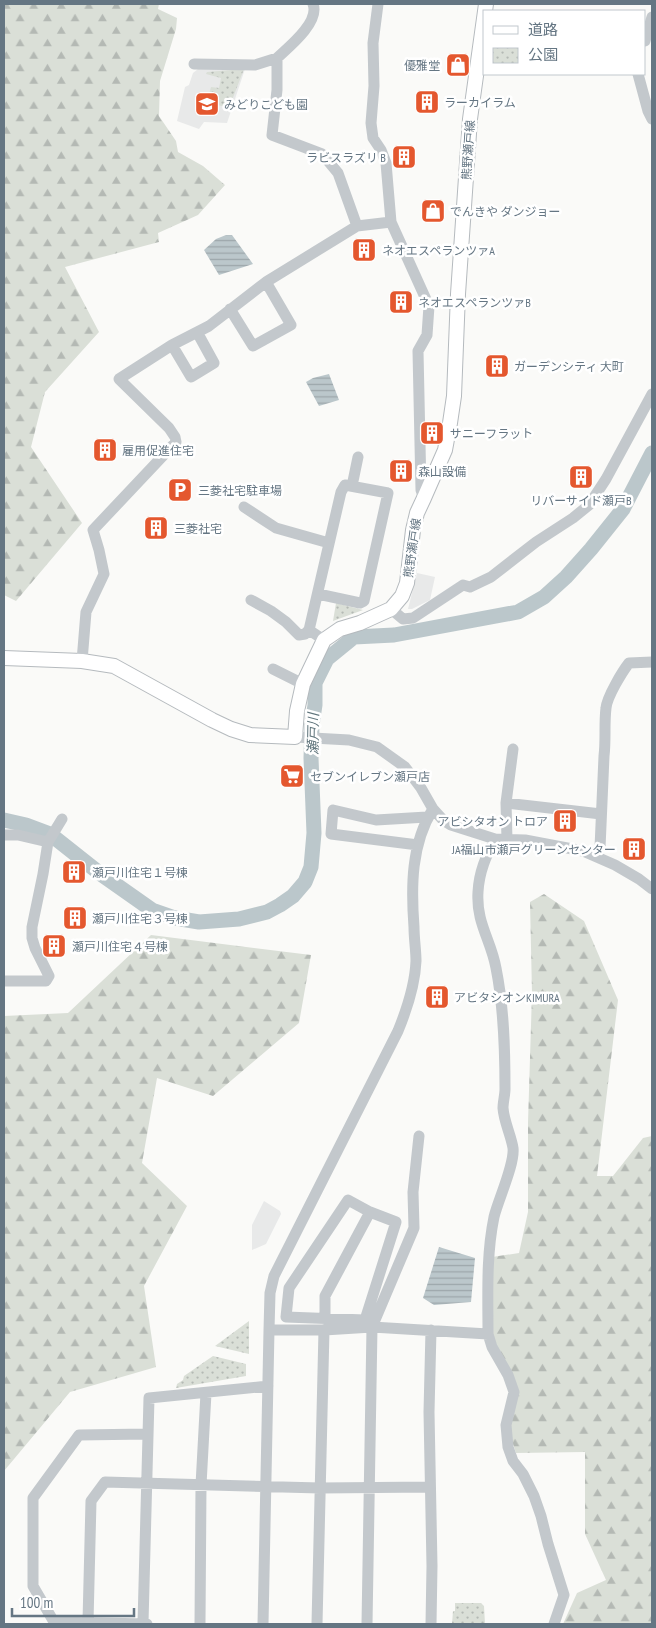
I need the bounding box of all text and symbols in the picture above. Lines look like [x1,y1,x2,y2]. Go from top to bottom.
legend [483,10,646,75]
text: 道路 [528,20,558,39]
text: 公園 [528,45,558,64]
shop icon: 優雅堂 [445,52,471,78]
place label: 優雅堂 [404,58,440,73]
building icon: ラーカイラム [414,89,440,115]
school or university icon: みどりこども園 [194,91,220,117]
place label: ラーカイラム [444,95,516,110]
place label: みどりこども園 [224,97,308,112]
street label: 熊野瀬戸線 [458,120,478,180]
building icon: ラビスラズリ B [391,144,417,170]
place label: ラビスラズリ B [306,150,386,165]
shop icon: でんきや ダンジョー [420,198,446,224]
place label: でんきや ダンジョー [450,204,561,219]
building icon: ネオエスペランツァA [351,237,377,263]
place label: ネオエスペランツァA [382,243,495,258]
building icon: ネオエスペランツァB [388,289,414,315]
place label: ネオエスペランツァB [418,295,531,310]
building icon: ガーデンシティ 大町 [484,353,510,379]
place label: ガーデンシティ 大町 [514,359,624,374]
building icon: サニーフラット [419,420,445,446]
place label: サニーフラット [450,426,533,441]
building icon: 雇用促進住宅 [92,437,118,463]
place label: 雇用促進住宅 [122,443,194,458]
building icon: 森山設備 [388,458,414,484]
place label: 森山設備 [418,464,466,479]
building icon: リバーサイド瀬戸B [568,464,594,490]
parking icon: 三菱社宅駐車場 [167,477,193,503]
place label: 三菱社宅駐車場 [198,483,282,498]
place label: リバーサイド瀬戸B [530,493,632,508]
building icon: 三菱社宅 [143,515,169,541]
street label: 熊野瀬戸線 [400,517,424,579]
place label: 三菱社宅 [174,521,222,536]
water label: 瀬戸川 [304,711,322,755]
supermarket icon: セブンイレブン瀬戸店 [279,763,305,789]
place label: セブンイレブン瀬戸店 [310,769,430,784]
building icon: アビシタオン トロア [552,808,578,834]
place label: アビシタオン トロア [437,814,548,829]
building icon: JA福山市瀬戸グリーンセンター [621,836,647,862]
place label: JA福山市瀬戸グリーンセンター [451,842,616,857]
building icon: 瀬戸川住宅１号棟 [61,859,87,885]
place label: 瀬戸川住宅１号棟 [92,865,188,880]
building icon: 瀬戸川住宅３号棟 [62,905,88,931]
place label: 瀬戸川住宅３号棟 [92,911,188,926]
building icon: 瀬戸川住宅４号棟 [41,933,67,959]
place label: 瀬戸川住宅４号棟 [72,939,168,954]
building icon: アビタシオンKIMURA [424,984,450,1010]
place label: アビタシオンKIMURA [454,990,560,1005]
scale bar [12,1586,135,1618]
text: 100 m [20,1593,53,1612]

